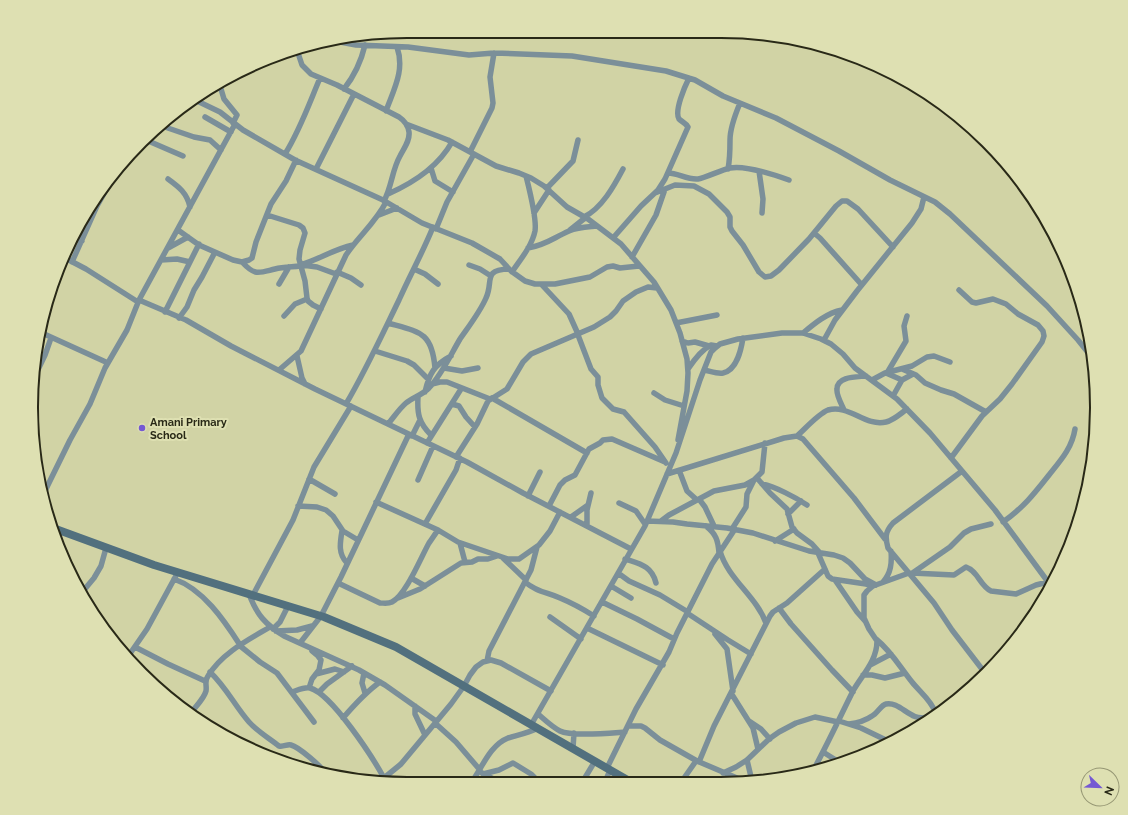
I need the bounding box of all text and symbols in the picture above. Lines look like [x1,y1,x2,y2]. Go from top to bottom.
place label: Amani Primary School [150,416,227,442]
marker: Amani Primary School [137,423,147,433]
north arrow [1080,767,1120,807]
text: N [1101,784,1116,797]

